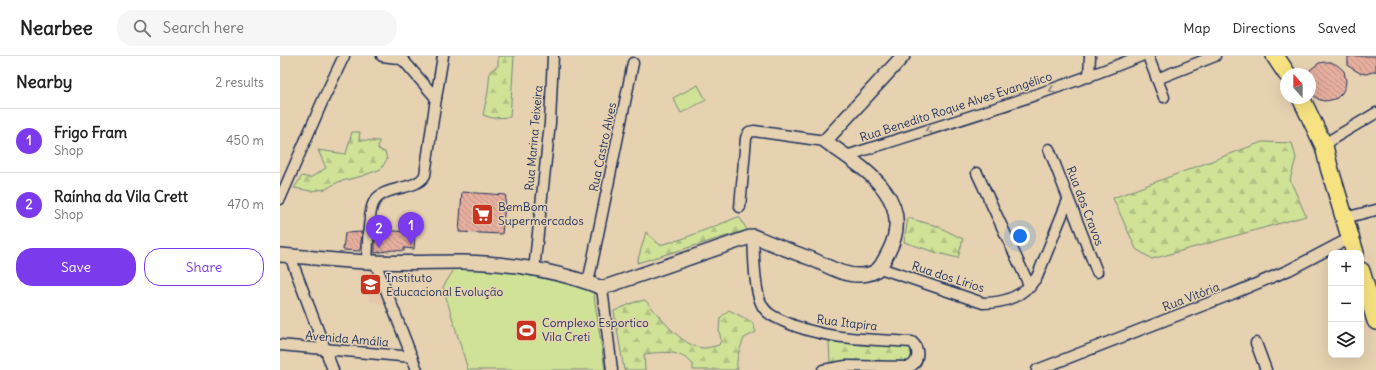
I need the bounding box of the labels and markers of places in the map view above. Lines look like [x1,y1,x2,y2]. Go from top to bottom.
place label: BemBom Supermercados [498,199,584,228]
supermarket icon: BemBom Supermercados [469,201,495,227]
pin: 1 [398,212,424,245]
pin: 2 [366,215,392,248]
place label: Instituto Educacional Evolução [386,270,503,299]
school or university icon: Instituto Educacional Evolução [357,272,383,298]
place label: Complexo Esportico Vila Creti [542,315,649,344]
sports icon: Complexo Esportico Vila Creti [514,317,540,343]

